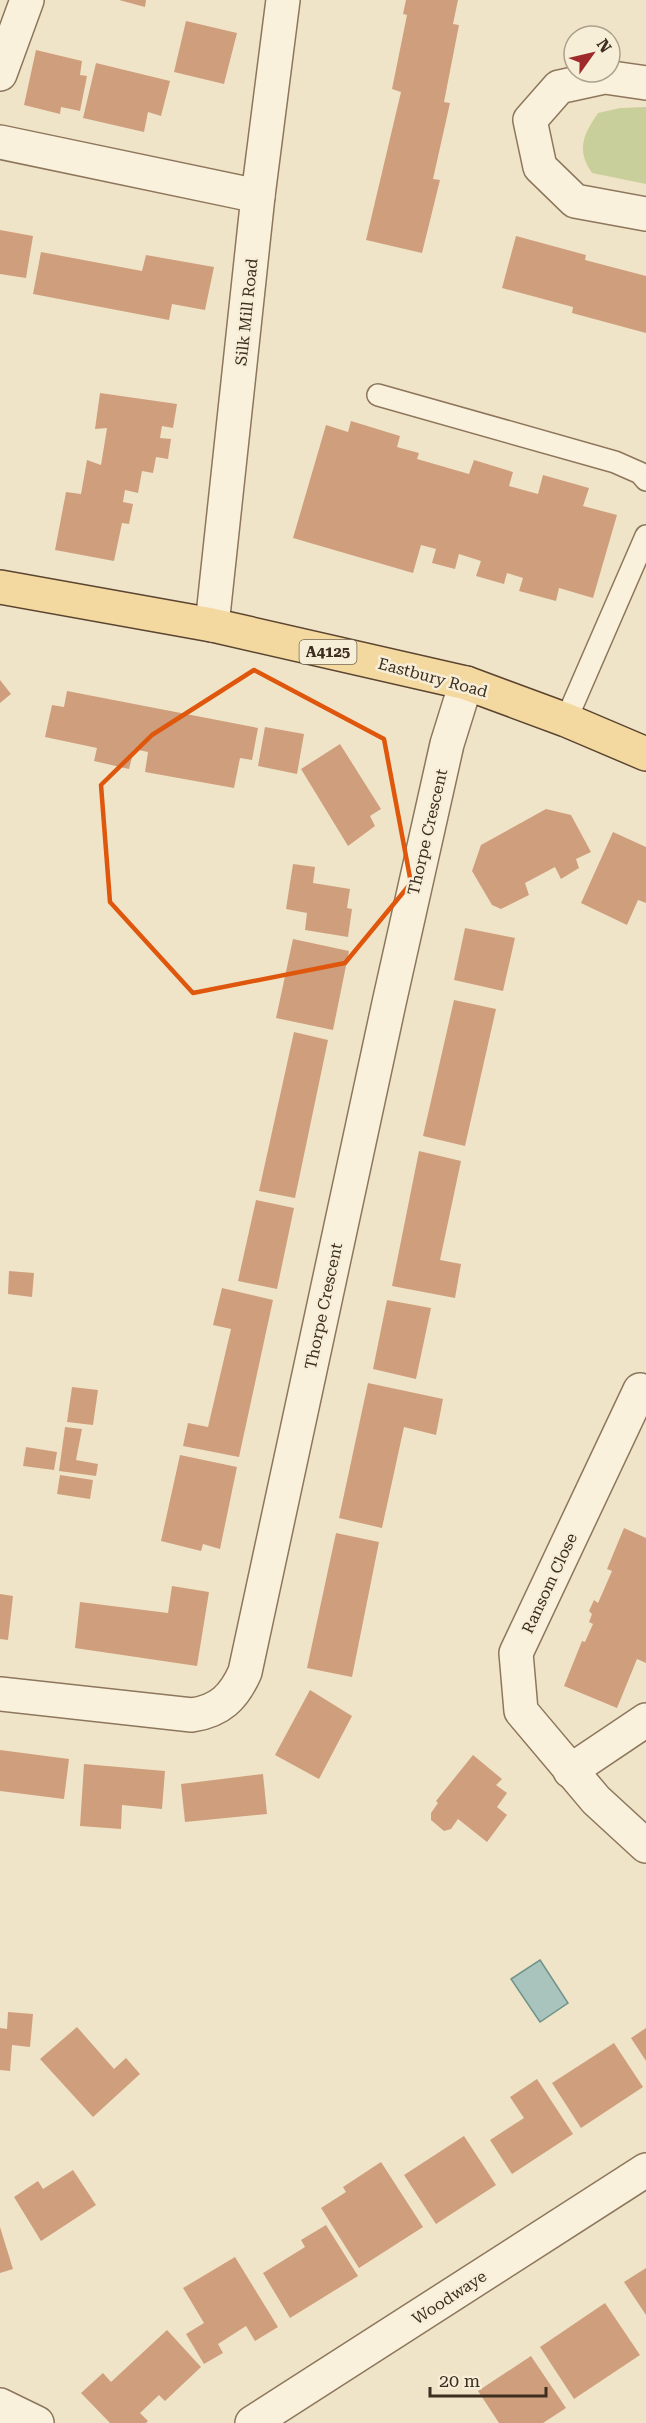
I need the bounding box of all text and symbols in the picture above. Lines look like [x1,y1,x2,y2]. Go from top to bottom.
north arrow [562,24,622,84]
text: N [593,35,615,56]
street label: Silk Mill Road [231,257,262,367]
road number: A4125 [300,640,356,664]
street label: Eastbury Road [376,654,490,701]
street label: Thorpe Crescent [404,767,451,897]
street label: Thorpe Crescent [301,1241,346,1371]
street label: Ransom Close [518,1530,581,1636]
street label: Woodwaye [409,2266,490,2328]
scale bar [430,2360,546,2398]
text: 20 m [439,2370,480,2391]

